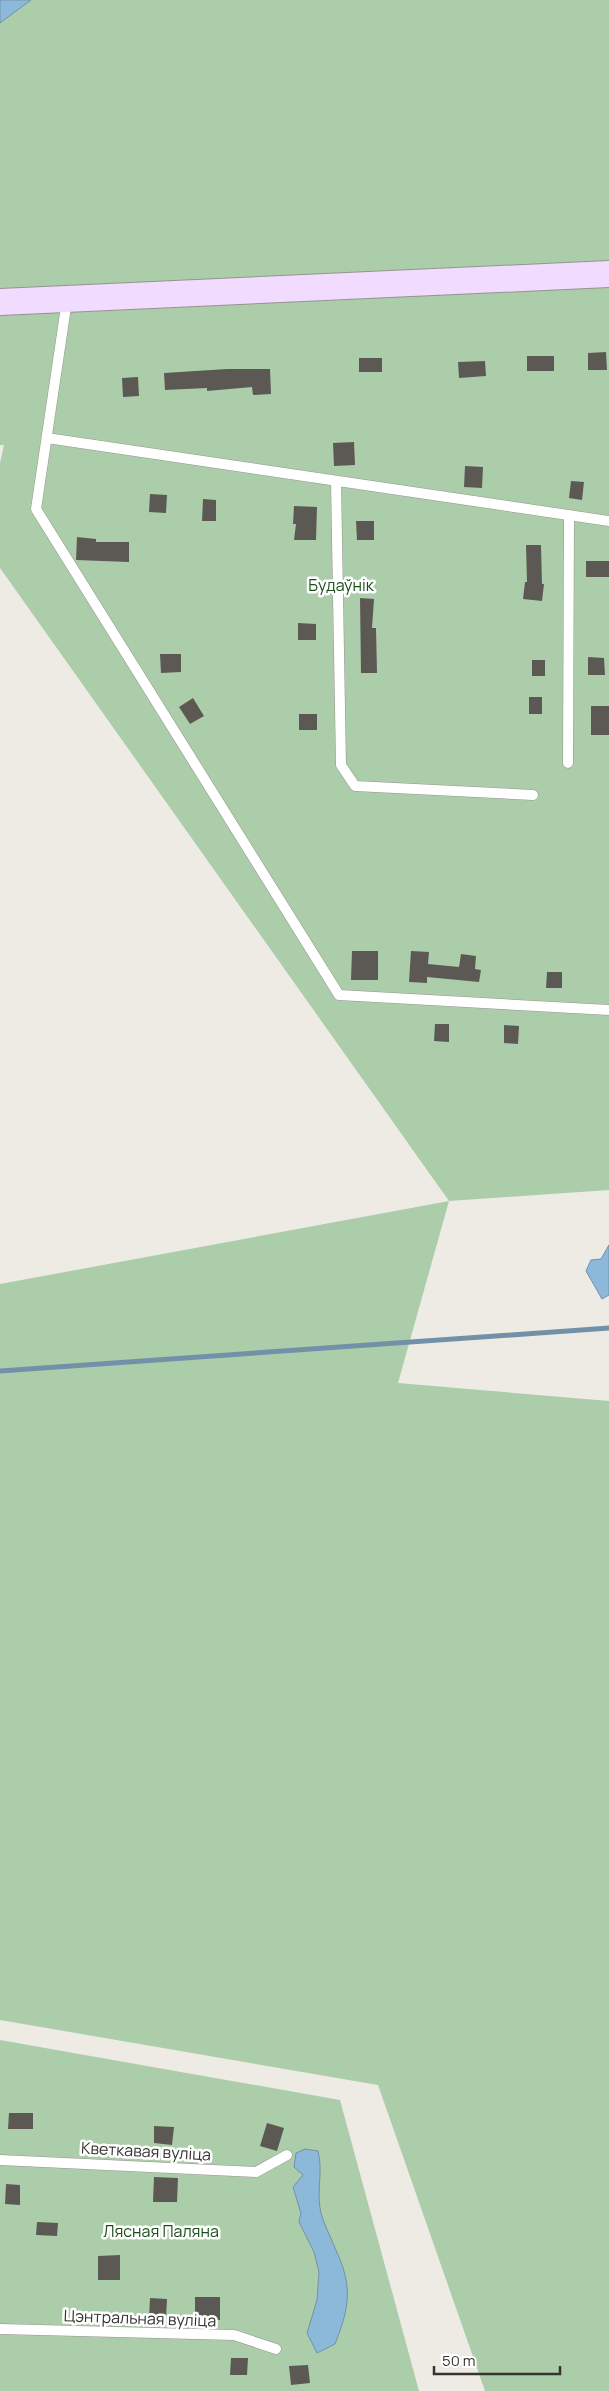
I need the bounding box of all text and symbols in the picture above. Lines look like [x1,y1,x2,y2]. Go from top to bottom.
park label: Будаўнік [308,574,375,596]
street label: Кветкавая вуліца [80,2137,212,2165]
park label: Лясная Паляна [103,2220,219,2242]
street label: Цэнтральная вуліца [63,2304,217,2332]
scale bar [434,2344,560,2376]
text: 50 m [442,2350,476,2371]

